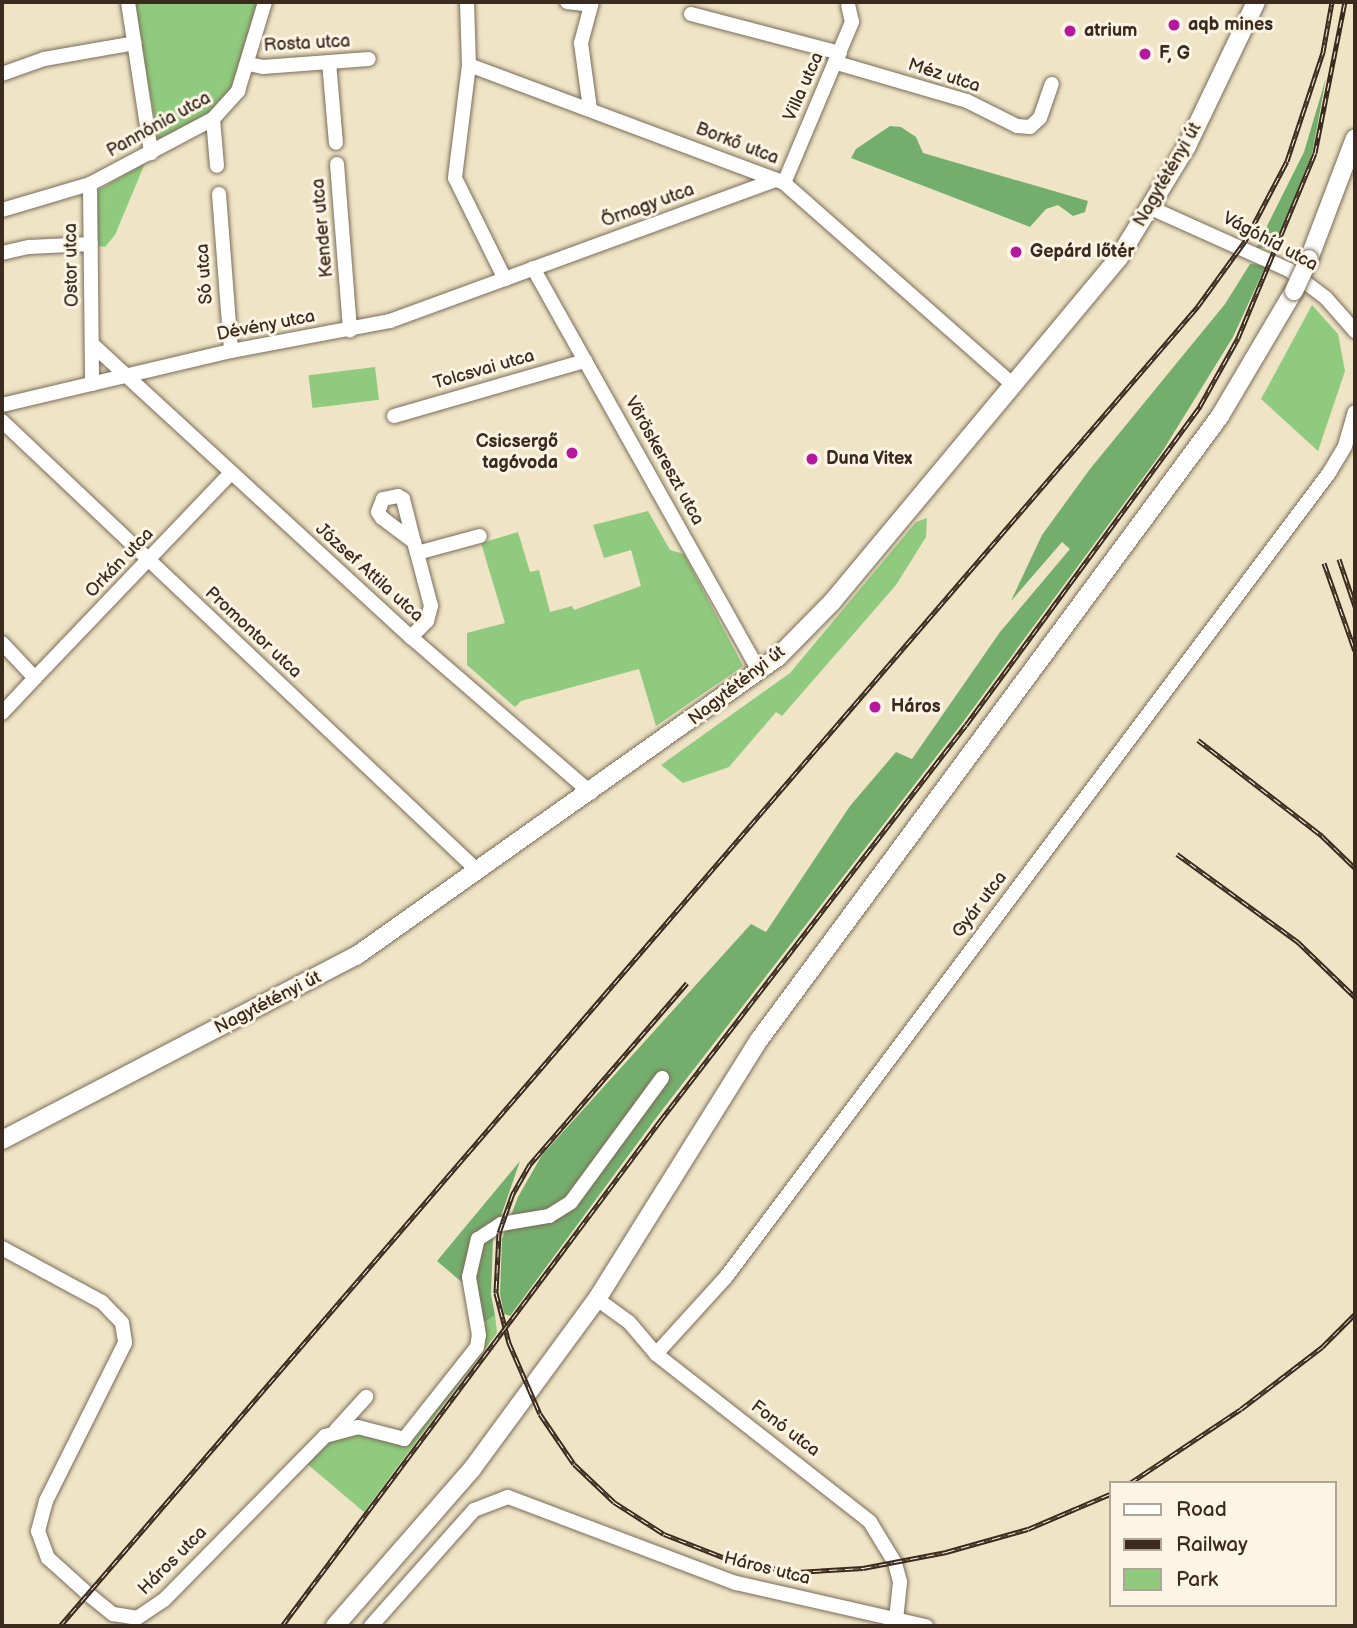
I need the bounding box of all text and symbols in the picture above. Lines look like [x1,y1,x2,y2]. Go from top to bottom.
place label: aqb mines [1188,14,1273,36]
marker: aqb mines [1166,17,1182,33]
place label: atrium [1084,20,1137,42]
marker: atrium [1062,23,1078,39]
street label: Rosta utca [263,31,351,57]
place label: F, G [1159,43,1190,65]
marker: F, G [1137,46,1153,62]
street label: Villa utca [779,49,829,125]
street label: Méz utca [905,54,983,98]
street label: Pannónia utca [103,88,215,162]
street label: Borkő utca [692,118,782,170]
street label: Nagytétényi út [1129,119,1207,231]
street label: Kender utca [308,178,338,278]
street label: Őrnagy utca [598,179,698,233]
street label: Vágóhíd utca [1219,208,1321,276]
street label: Ostor utca [60,223,84,307]
place label: Gepárd lőtér [1030,241,1135,263]
street label: Só utca [192,243,218,305]
marker: Gepárd lőtér [1008,244,1024,260]
street label: Dévény utca [214,306,318,346]
street label: Tolcsvai utca [431,345,537,395]
street label: Vöröskereszt utca [620,393,708,529]
place label: Csicsergő tagóvoda [476,432,558,474]
marker: Csicsergő tagóvoda [564,445,580,461]
place label: Duna Vitex [826,448,913,470]
marker: Duna Vitex [804,451,820,467]
street label: József Attila utca [311,519,427,627]
street label: Orkán utca [81,524,159,602]
street label: Promontor utca [200,583,306,683]
street label: Nagytétényi út [684,642,790,730]
place label: Háros [891,696,941,718]
marker: Háros [865,697,885,717]
street label: Gyár utca [948,868,1012,942]
street label: Nagytétényi út [211,967,325,1039]
street label: Fonó utca [746,1396,824,1462]
legend [1108,1481,1336,1607]
text: Road [1176,1497,1227,1522]
street label: Háros utca [134,1522,212,1600]
text: Railway [1176,1532,1248,1557]
street label: Háros utca [722,1548,812,1590]
text: Park [1176,1567,1218,1592]

